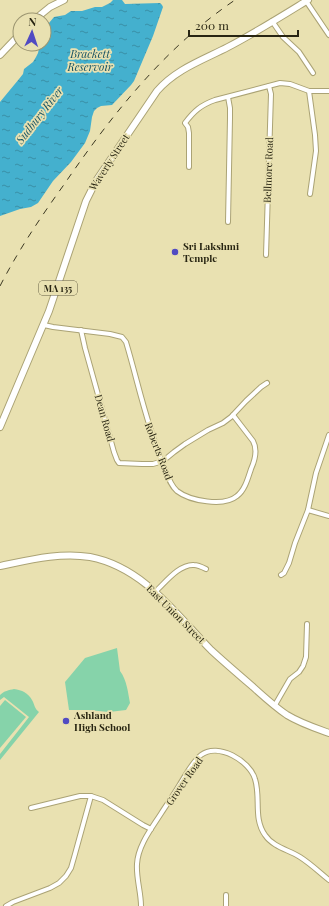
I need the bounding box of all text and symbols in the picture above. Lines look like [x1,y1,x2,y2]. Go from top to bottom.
north arrow [12,12,52,52]
scale bar [189,12,298,38]
text: N [28,14,37,29]
text: 200 m [195,17,229,33]
water label: Brackett Reservoir [67,46,113,74]
water label: Sudbury River [11,83,66,147]
street label: Waverly Street [85,131,133,194]
street label: Bellmore Road [260,137,276,203]
place label: Sri Lakshmi Temple [183,239,239,265]
marker: Sri Lakshmi Temple [170,247,180,257]
road number: MA 135 [39,281,77,295]
street label: Dean Road [92,393,118,443]
street label: Roberts Road [142,420,176,482]
street label: East Union Street [144,582,209,647]
place label: Ashland High School [73,708,130,734]
marker: Ashland High School [61,716,71,726]
street label: Grover Road [162,754,206,808]

